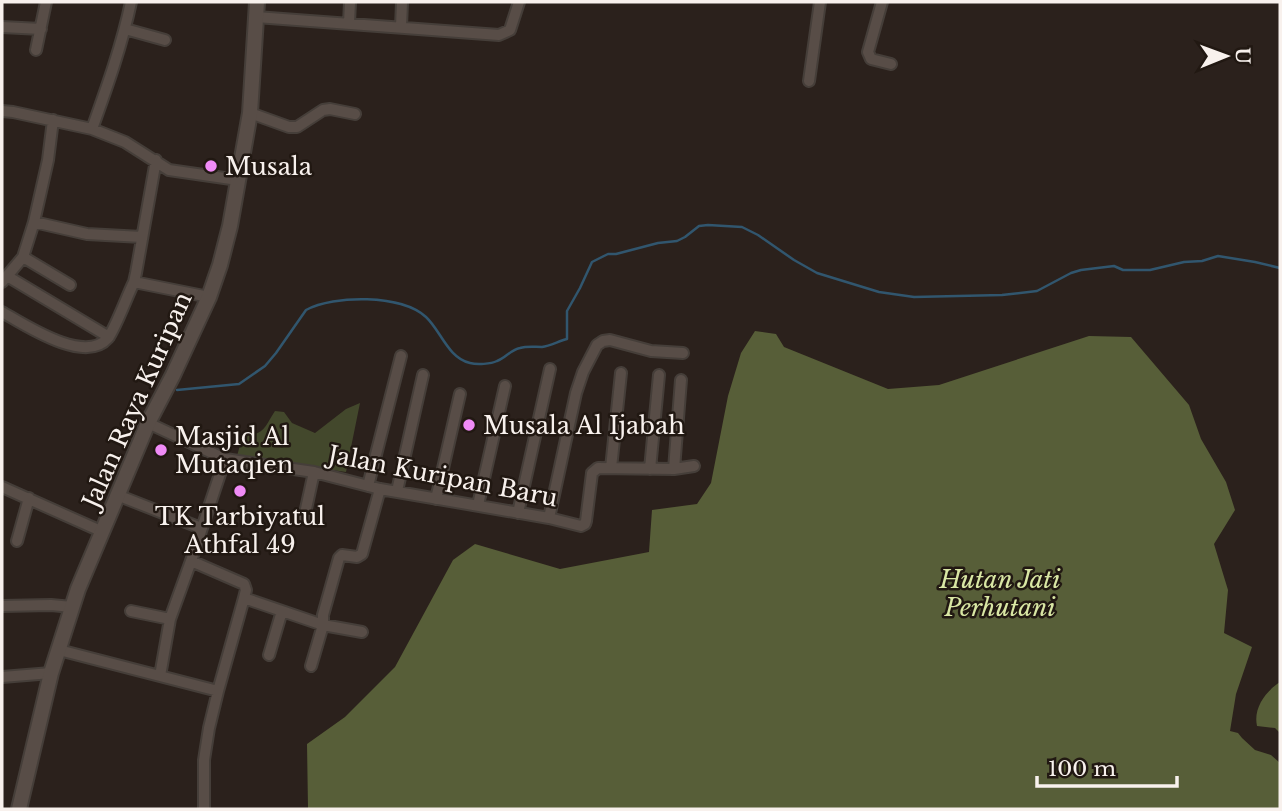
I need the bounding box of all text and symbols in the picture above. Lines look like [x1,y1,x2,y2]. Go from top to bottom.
north arrow [1191,21,1261,91]
text: U [1231,47,1254,65]
place label: Musala [225,152,313,181]
marker: Musala [203,158,219,174]
street label: Jalan Raya Kuripan [75,287,198,515]
place label: Musala Al Ijabah [483,411,685,440]
marker: Musala Al Ijabah [461,417,477,433]
place label: Masjid Al Mutaqien [175,422,293,479]
street label: Jalan Kuripan Baru [323,439,560,512]
marker: Masjid Al Mutaqien [153,442,169,458]
marker: TK Tarbiyatul Athfal 49 [232,483,248,499]
place label: TK Tarbiyatul Athfal 49 [155,502,325,559]
park label: Hutan Jati Perhutani [939,565,1061,622]
scale bar [1037,744,1177,788]
text: 100 m [1048,756,1116,782]

